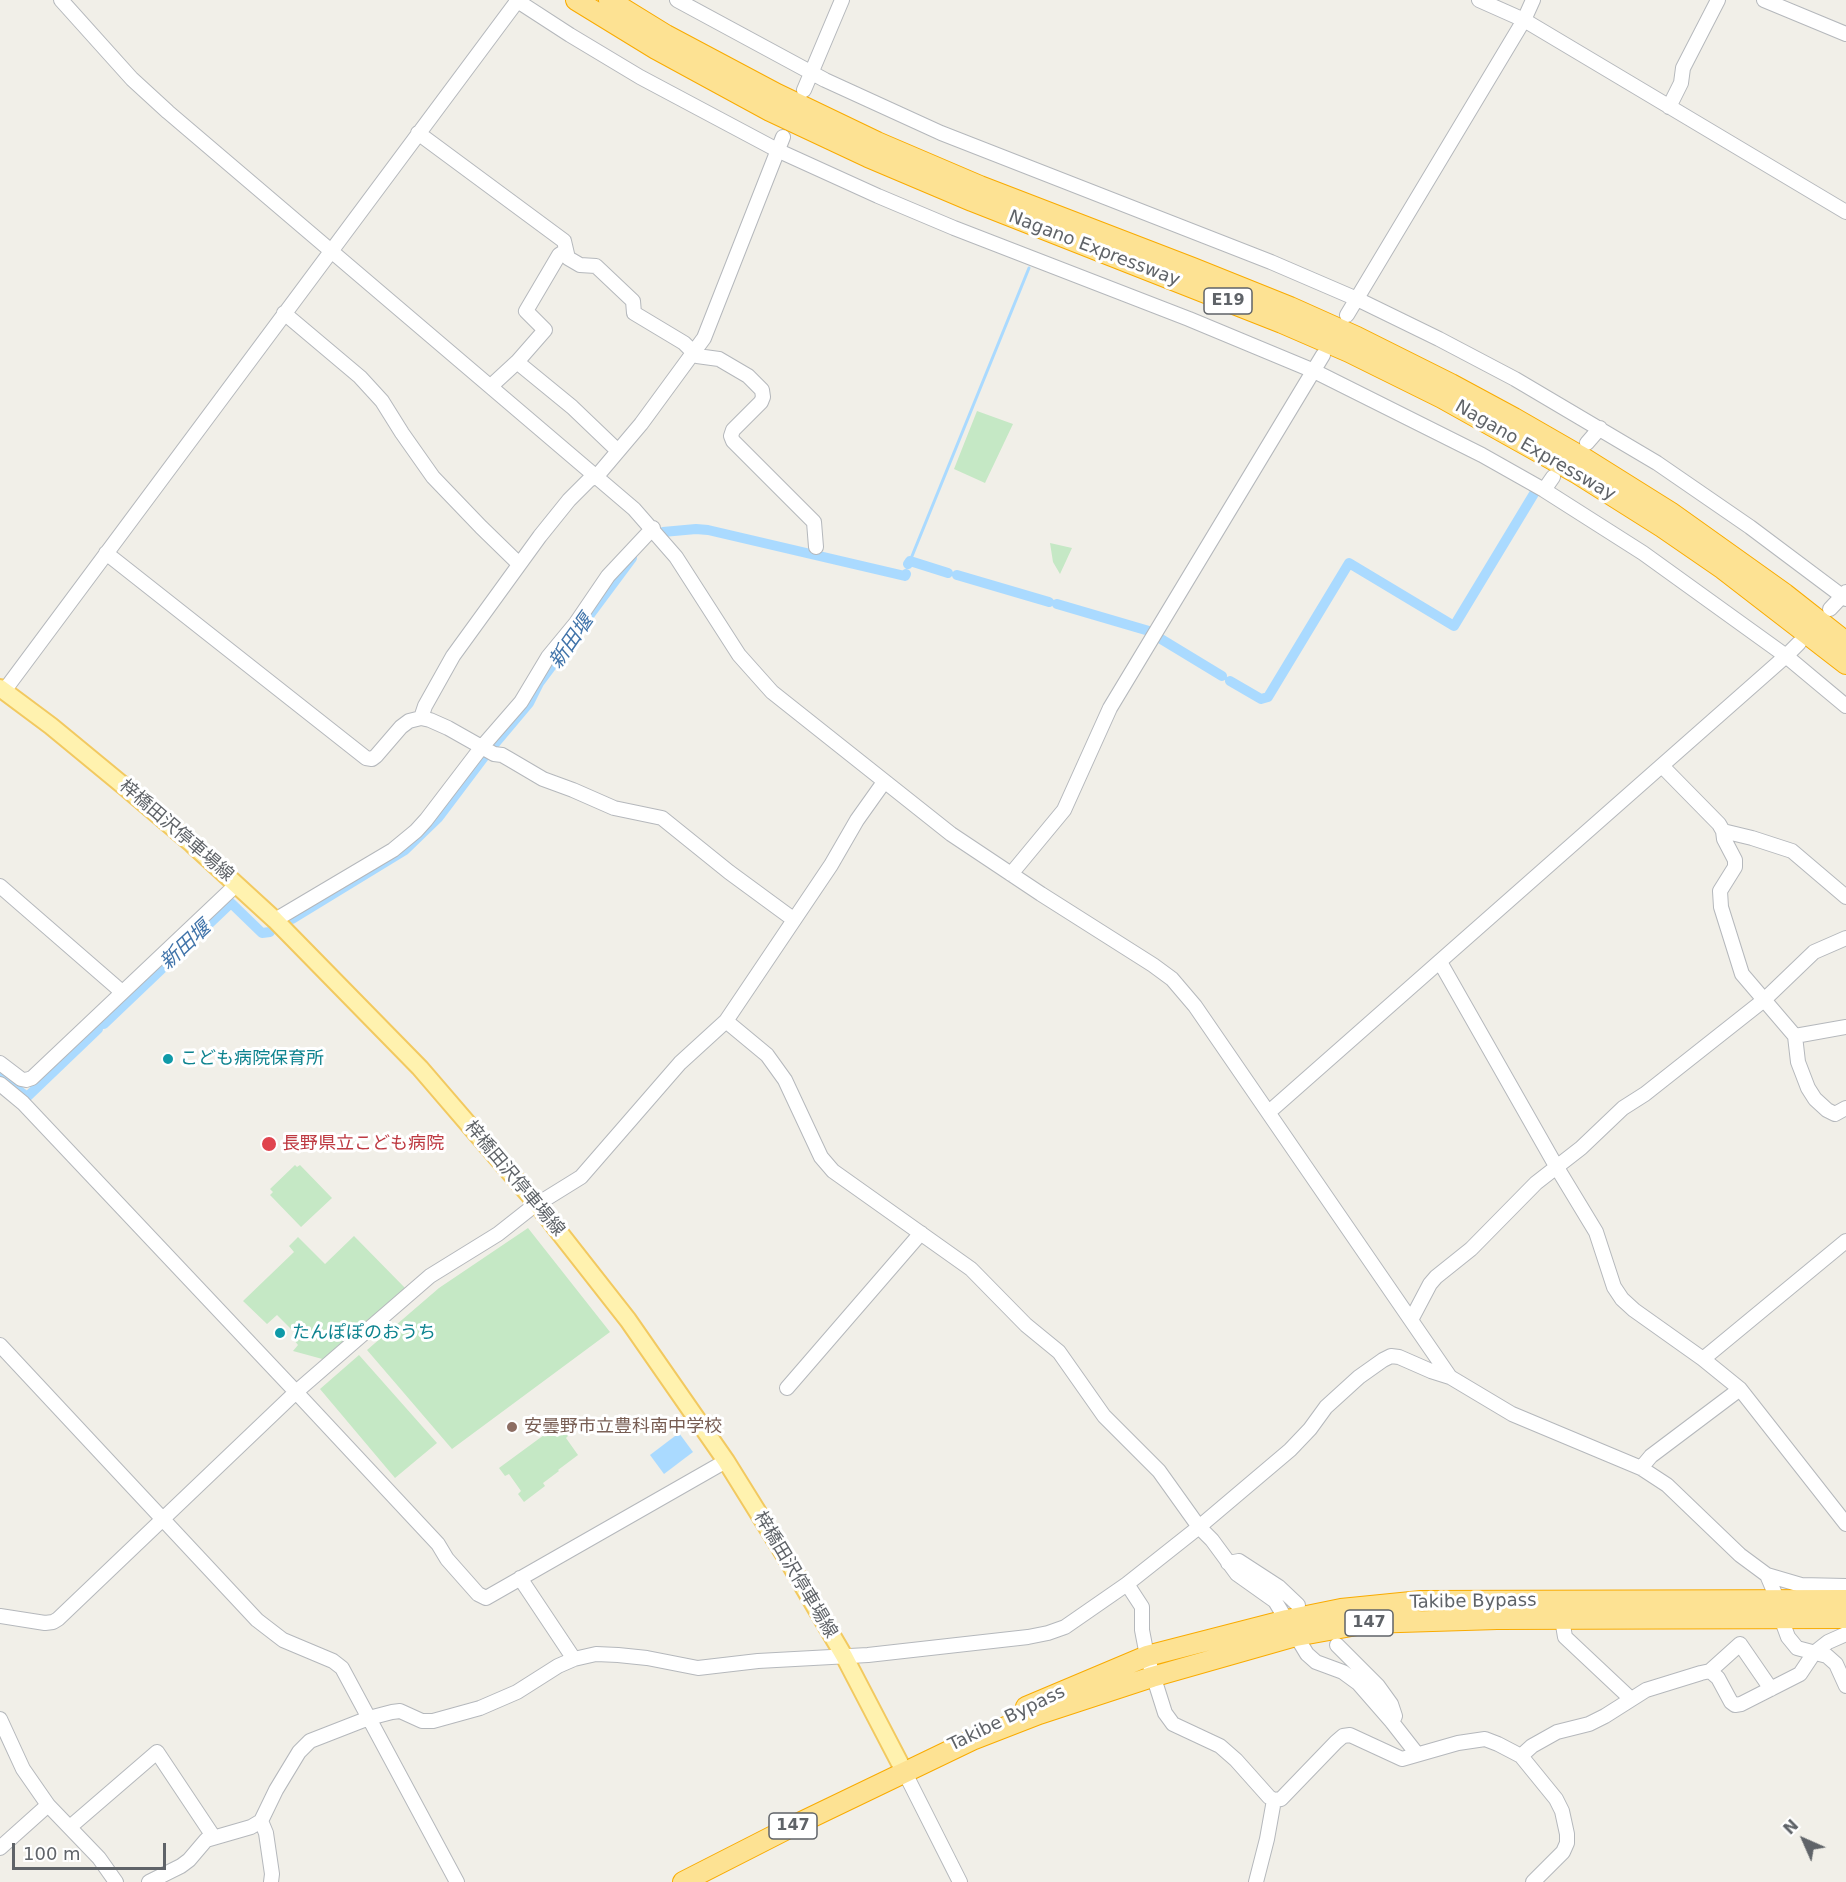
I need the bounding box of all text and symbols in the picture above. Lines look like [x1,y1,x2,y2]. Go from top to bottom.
street label: Nagano Expressway [1005,206,1183,292]
road number: E19 [1204,288,1252,314]
street label: Nagano Expressway [1451,396,1619,506]
water label: 新田堰 [545,611,599,673]
street label: 梓橋田沢停車場線 [115,776,237,886]
water label: 新田堰 [156,917,216,975]
place label: こども病院保育所 [180,1048,324,1070]
marker: こども病院保育所 [161,1052,175,1066]
street label: 梓橋田沢停車場線 [459,1117,569,1241]
place label: 長野県立こども病院 [282,1133,444,1155]
marker: 長野県立こども病院 [260,1135,278,1153]
place label: たんぽぽのおうち [292,1322,436,1344]
marker: たんぽぽのおうち [273,1326,287,1340]
place label: 安曇野市立豊科南中学校 [524,1416,722,1438]
marker: 安曇野市立豊科南中学校 [505,1420,519,1434]
street label: 梓橋田沢停車場線 [749,1508,841,1642]
street label: Takibe Bypass [1409,1590,1537,1614]
road number: 147 [1345,1610,1393,1636]
street label: Takibe Bypass [945,1681,1069,1757]
north arrow [1774,1810,1834,1870]
road number: 147 [769,1813,817,1839]
text: N [1779,1815,1802,1838]
scale bar [15,1831,170,1869]
text: 100 m [23,1843,81,1864]

